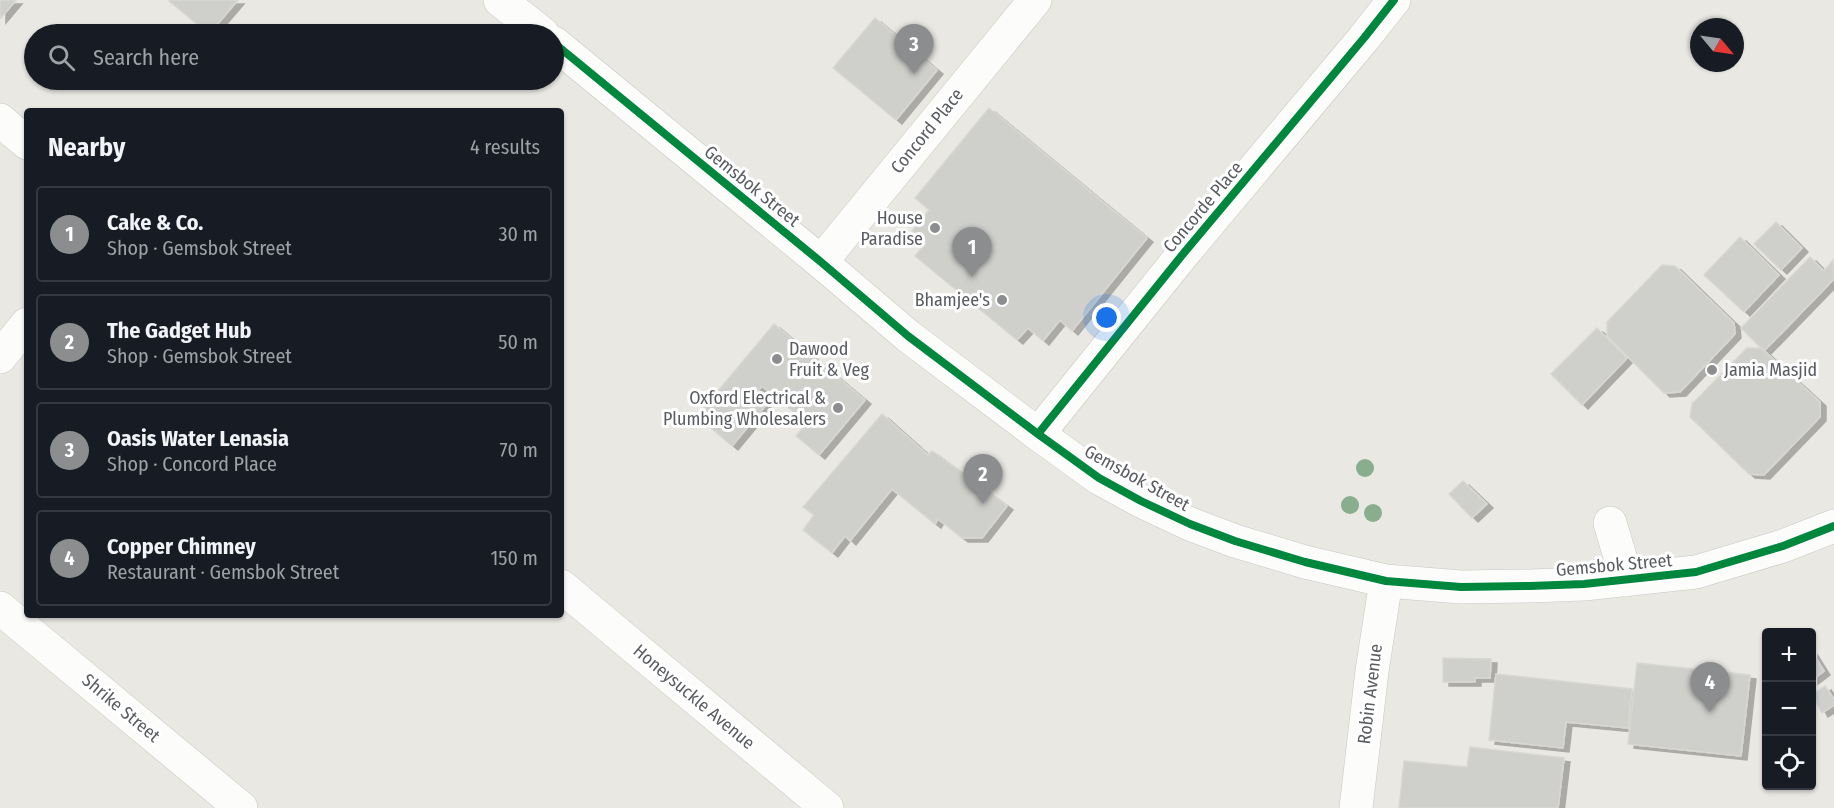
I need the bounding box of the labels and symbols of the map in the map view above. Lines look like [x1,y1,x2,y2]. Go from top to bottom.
north arrow [1690,18,1744,72]
pin: 3 [894,25,934,74]
street label: Concord Place [886,84,968,178]
street label: Gemsbok Street [700,141,804,231]
street label: Concorde Place [1159,157,1248,257]
place label: House Paradise [860,207,923,250]
marker: House Paradise [928,221,942,235]
pin: 1 [952,228,992,277]
place label: Bhamjee's [915,289,990,311]
marker: Bhamjee's [995,293,1009,307]
your location [1092,303,1121,332]
place label: Dawood Fruit & Veg [789,338,869,381]
marker: Dawood Fruit & Veg [770,352,784,366]
place label: Jamia Masjid [1724,359,1817,381]
marker: Jamia Masjid [1705,363,1719,377]
place label: Oxford Electrical & Plumbing Wholesalers [663,387,826,430]
marker: Oxford Electrical & Plumbing Wholesalers [831,401,845,415]
street label: Gemsbok Street [1081,440,1193,516]
pin: 2 [964,454,1002,504]
street label: Gemsbok Street [1555,549,1673,581]
street label: Honeysuckle Avenue [629,640,759,754]
street label: Robin Avenue [1353,642,1387,745]
pin: 4 [1690,662,1730,712]
street label: Shrike Street [78,669,164,747]

